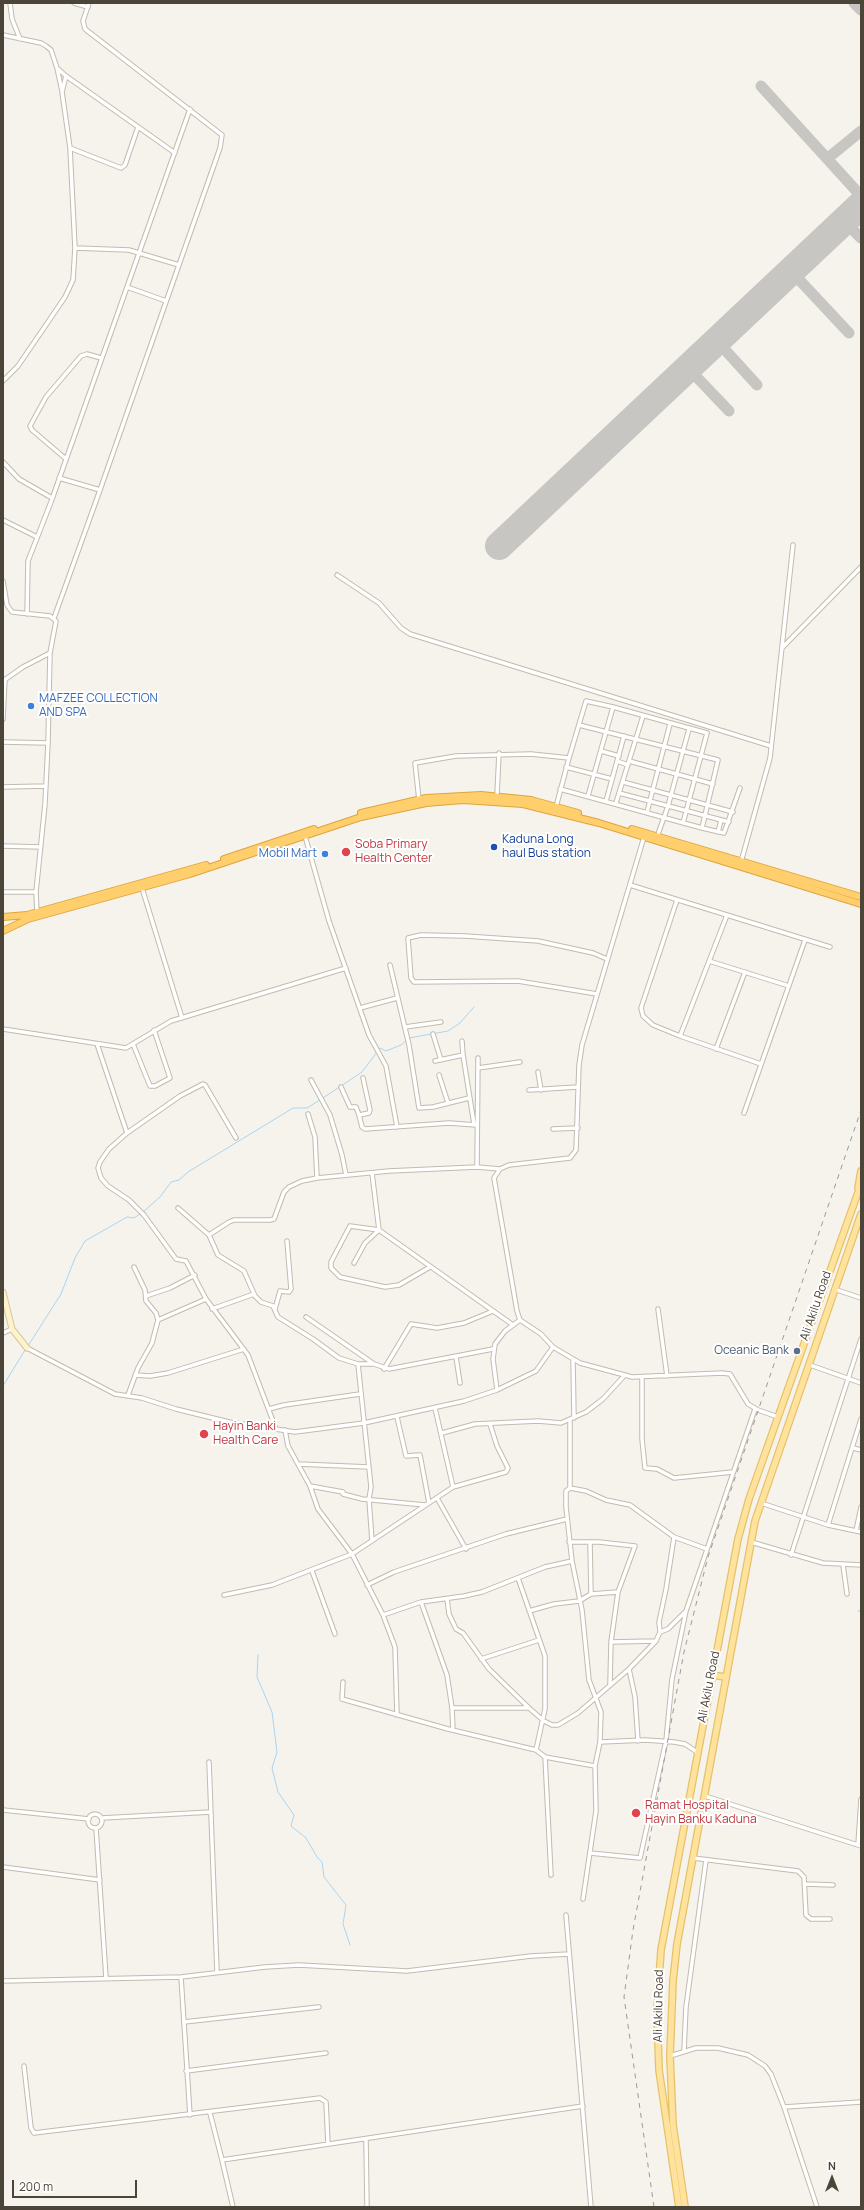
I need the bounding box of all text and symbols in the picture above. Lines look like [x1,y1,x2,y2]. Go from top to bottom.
place label: MAFZEE COLLECTION AND SPA [39,692,158,720]
marker: MAFZEE COLLECTION AND SPA [26,701,36,711]
place label: Kaduna Long haul Bus station [502,833,591,861]
place label: Soba Primary Health Center [355,838,432,866]
marker: Kaduna Long haul Bus station [489,842,499,852]
marker: Soba Primary Health Center [340,846,352,858]
place label: Mobil Mart [259,847,317,861]
marker: Mobil Mart [320,849,330,859]
street label: Ali Akilu Road [797,1269,835,1343]
place label: Oceanic Bank [714,1344,789,1358]
marker: Oceanic Bank [792,1346,802,1356]
place label: Hayin Banki Health Care [213,1420,278,1448]
marker: Hayin Banki Health Care [198,1428,210,1440]
street label: Ali Akilu Road [695,1650,723,1724]
place label: Ramat Hospital Hayin Banku Kaduna [645,1799,757,1827]
marker: Ramat Hospital Hayin Banku Kaduna [630,1807,642,1819]
street label: Ali Akilu Road [651,1970,667,2042]
north arrow [812,2158,852,2198]
text: N [828,2158,836,2173]
scale bar [14,2172,139,2198]
text: 200 m [19,2178,53,2195]

